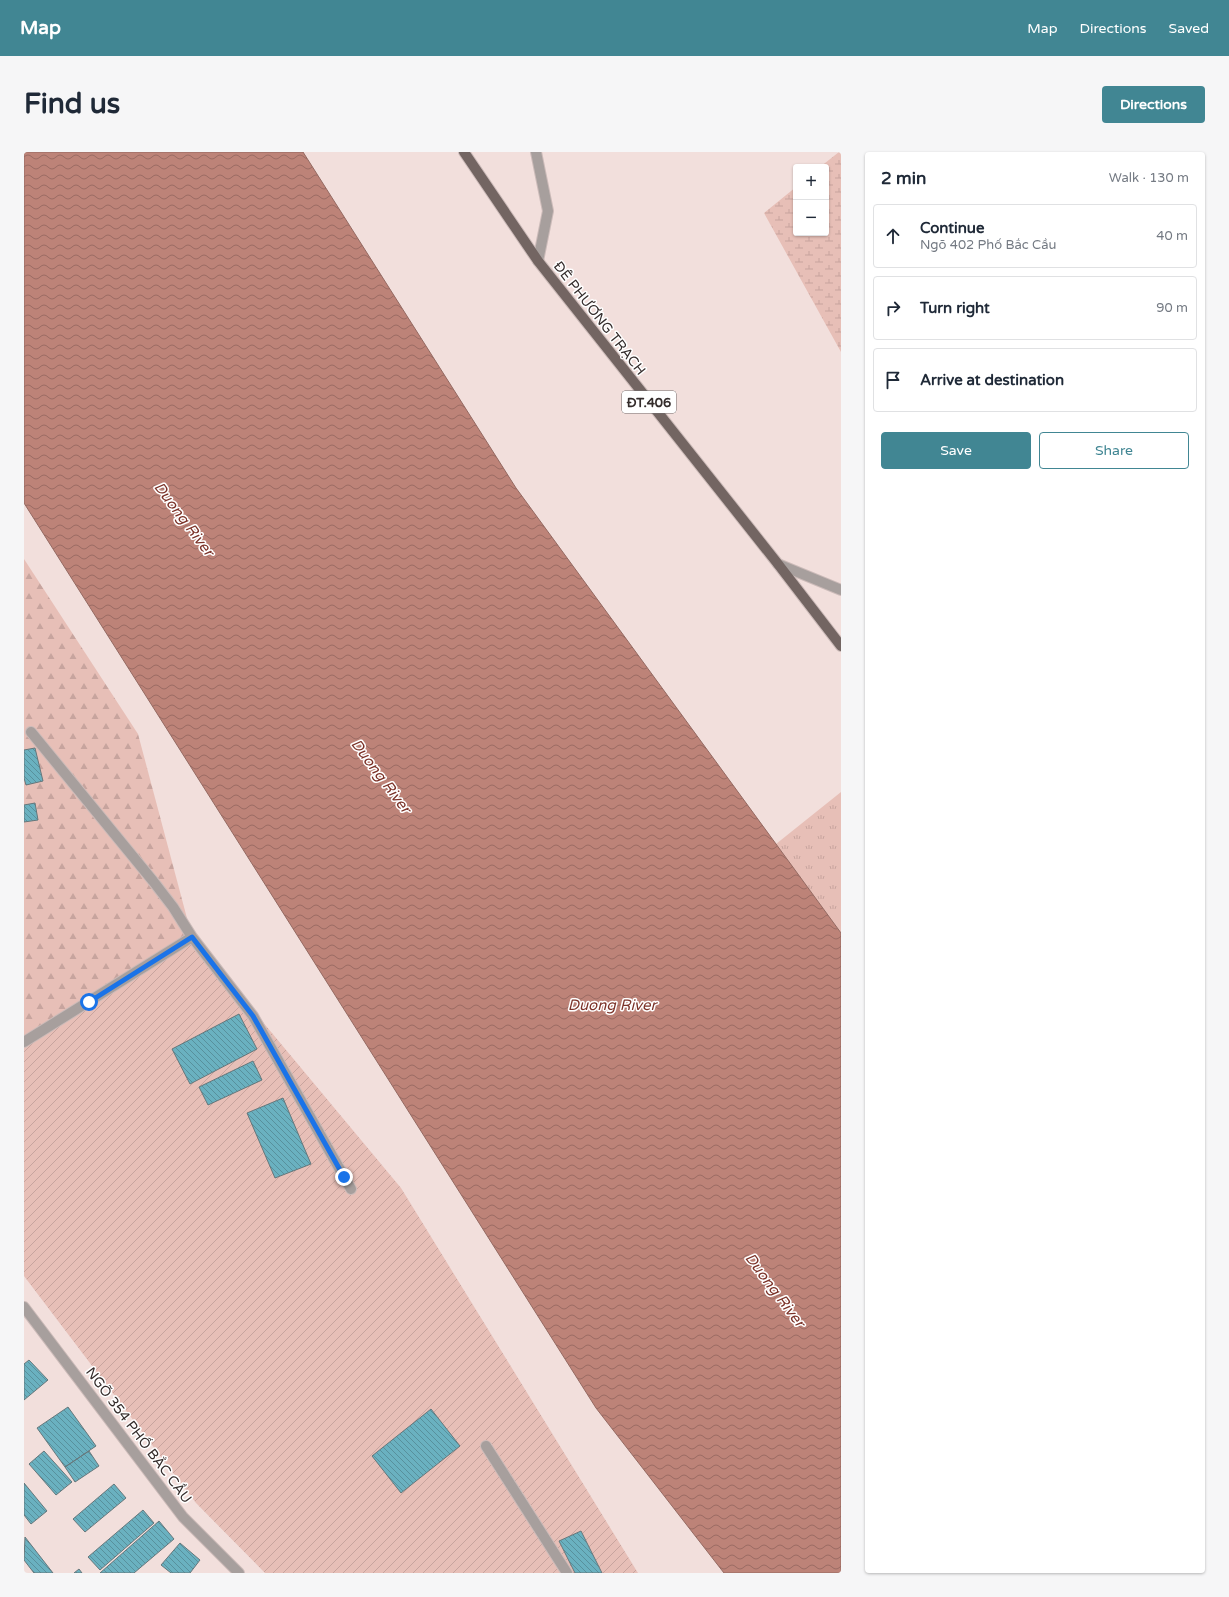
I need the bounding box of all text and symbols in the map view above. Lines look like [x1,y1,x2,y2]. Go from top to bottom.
text: Map [20,17,61,39]
text: Map [1027,20,1058,37]
text: Directions [1080,20,1147,37]
text: Saved [1169,20,1209,37]
button: Directions [1102,86,1205,123]
text: Find us [24,87,120,121]
map controls [793,164,829,236]
button: + [793,164,829,200]
text: 2 min [881,168,926,189]
text: Walk · 130 m [1109,170,1189,186]
button: − [793,200,829,236]
text: Continue [920,219,984,237]
icon: ahead [882,225,904,247]
text: 40 m [1156,228,1188,244]
text: Ngõ 402 Phố Bắc Cầu [920,237,1056,253]
street label: ĐÊ PHƯƠNG TRẠCH [550,258,649,379]
icon: right [882,297,904,319]
text: Turn right [920,299,990,317]
text: 90 m [1156,300,1188,316]
icon: arrive [882,369,904,391]
text: Arrive at destination [920,371,1064,389]
road number: ĐT.406 [622,391,676,413]
button: Save [881,432,1031,469]
button: Share [1039,432,1189,469]
water label: Duong River [150,478,219,562]
water label: Duong River [347,735,416,819]
route start [80,993,98,1011]
water label: Duong River [568,996,658,1014]
route end [335,1168,353,1186]
water label: Duong River [741,1249,810,1333]
street label: NGÕ 354 PHỐ BẮC CẦU [82,1364,195,1507]

